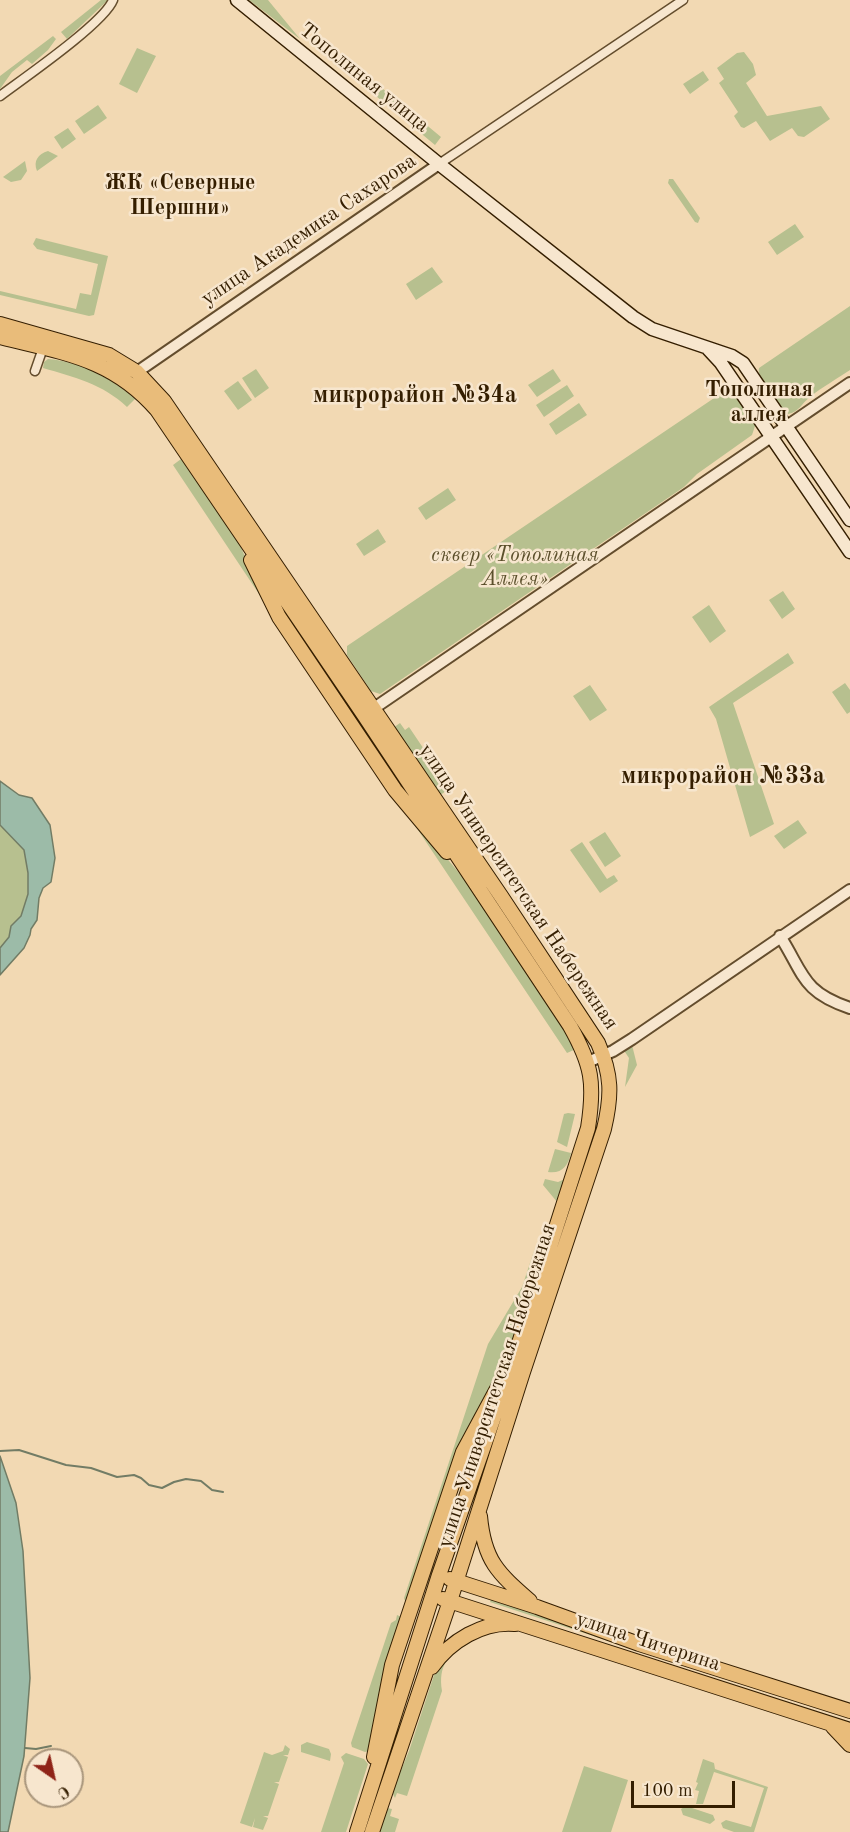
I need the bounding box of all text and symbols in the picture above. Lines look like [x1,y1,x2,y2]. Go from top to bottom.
street label: Тополиная улица [294,18,434,138]
street label: улица Академика Сахарова [197,148,421,312]
district label: ЖК «Северные Шершни» [105,170,255,222]
district label: Тополиная аллея [705,377,813,428]
district label: микрорайон №34а [313,382,517,410]
park label: сквер «Тополиная Аллея» [431,542,599,592]
street label: улица Университетская Набережная [413,739,623,1035]
district label: микрорайон №33а [621,763,825,791]
street label: улица Университетская Набережная [433,1221,561,1551]
street label: улица Чичерина [573,1607,723,1677]
north arrow [24,1748,84,1808]
scale bar [634,1769,738,1807]
text: С [54,1782,72,1801]
text: 100 m [642,1782,693,1800]

